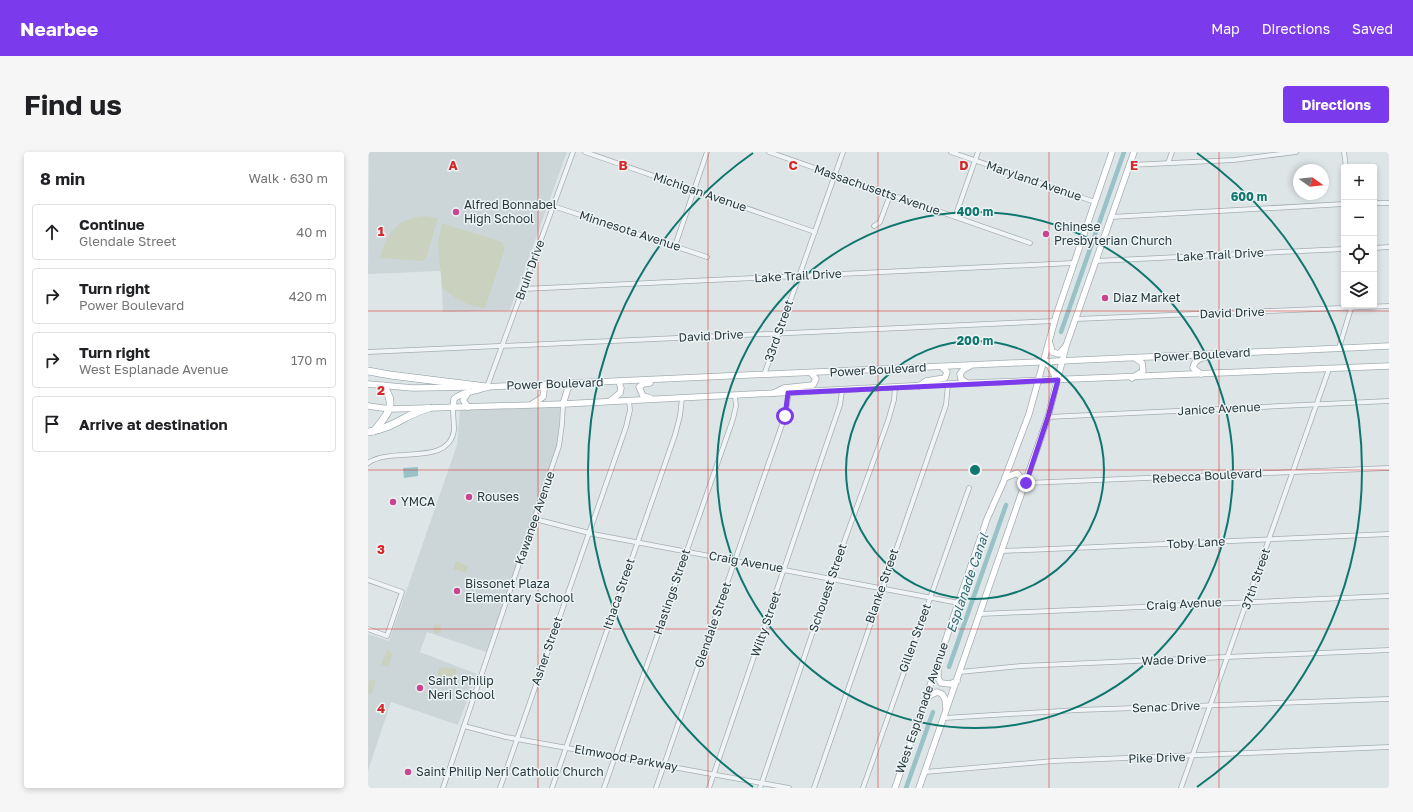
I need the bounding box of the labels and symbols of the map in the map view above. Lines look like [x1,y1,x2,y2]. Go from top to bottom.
text: A [448,157,458,173]
text: B [618,157,628,173]
text: C [788,157,798,173]
text: D [959,157,969,173]
street label: Maryland Avenue [985,157,1084,204]
text: E [1130,157,1138,173]
street label: Massachusetts Avenue [812,161,942,218]
north arrow [1293,164,1329,200]
street label: Michigan Avenue [652,169,749,215]
text: 600 m [1231,189,1267,204]
place label: Alfred Bonnabel High School [464,197,557,226]
text: 400 m [957,204,993,219]
marker: Alfred Bonnabel High School [451,207,461,217]
street label: Minnesota Avenue [578,207,683,254]
place label: Chinese Presbyterian Church [1054,219,1172,248]
text: 1 [378,223,385,239]
marker: Chinese Presbyterian Church [1041,229,1051,239]
street label: Bruin Drive [512,237,547,302]
street label: Lake Trail Drive [1176,245,1264,264]
street label: Lake Trail Drive [754,266,842,285]
place label: Diaz Market [1113,290,1181,305]
marker: Diaz Market [1100,293,1110,303]
street label: 33rd Street [761,298,796,364]
street label: David Drive [1199,304,1265,321]
street label: David Drive [678,326,744,345]
text: 200 m [957,333,993,348]
street label: Power Boulevard [1153,344,1251,365]
street label: Power Boulevard [829,359,927,380]
street label: Power Boulevard [506,374,604,393]
text: 2 [377,382,385,398]
street label: Janice Avenue [1177,399,1261,418]
route start [776,407,794,425]
centre of rings [968,463,982,477]
street label: Rebecca Boulevard [1152,465,1262,486]
street label: Kawanee Avenue [512,469,558,566]
route end [1017,474,1035,492]
place label: Rouses [477,489,519,504]
marker: Rouses [464,492,474,502]
place label: YMCA [401,494,435,509]
marker: YMCA [388,497,398,507]
water label: Esplanade Canal [942,530,992,635]
street label: Toby Lane [1166,533,1226,552]
text: 3 [377,541,385,557]
street label: Schouest Street [805,541,850,634]
street label: Blanke Street [862,546,901,625]
street label: 37th Street [1238,546,1273,612]
street label: Hastings Street [650,547,693,637]
street label: Craig Avenue [708,548,785,575]
street label: Ithaca Street [599,556,638,632]
place label: Bissonet Plaza Elementary School [465,576,574,605]
street label: Glendale Street [691,580,734,670]
marker: Bissonet Plaza Elementary School [452,586,462,596]
street label: Wilty Street [747,589,784,659]
street label: Craig Avenue [1146,594,1222,613]
street label: Gillen Street [895,601,934,674]
street label: Asher Street [528,614,565,687]
street label: West Esplanade Avenue [892,640,951,775]
street label: Wade Drive [1141,651,1207,668]
place label: Saint Philip Neri School [428,673,495,702]
marker: Saint Philip Neri School [415,683,425,693]
street label: Senac Drive [1132,698,1200,715]
text: 4 [377,700,385,716]
street label: Elmwood Parkway [573,741,679,774]
street label: Pike Drive [1128,749,1186,766]
place label: Saint Philip Neri Catholic Church [416,764,604,779]
marker: Saint Philip Neri Catholic Church [403,767,413,777]

